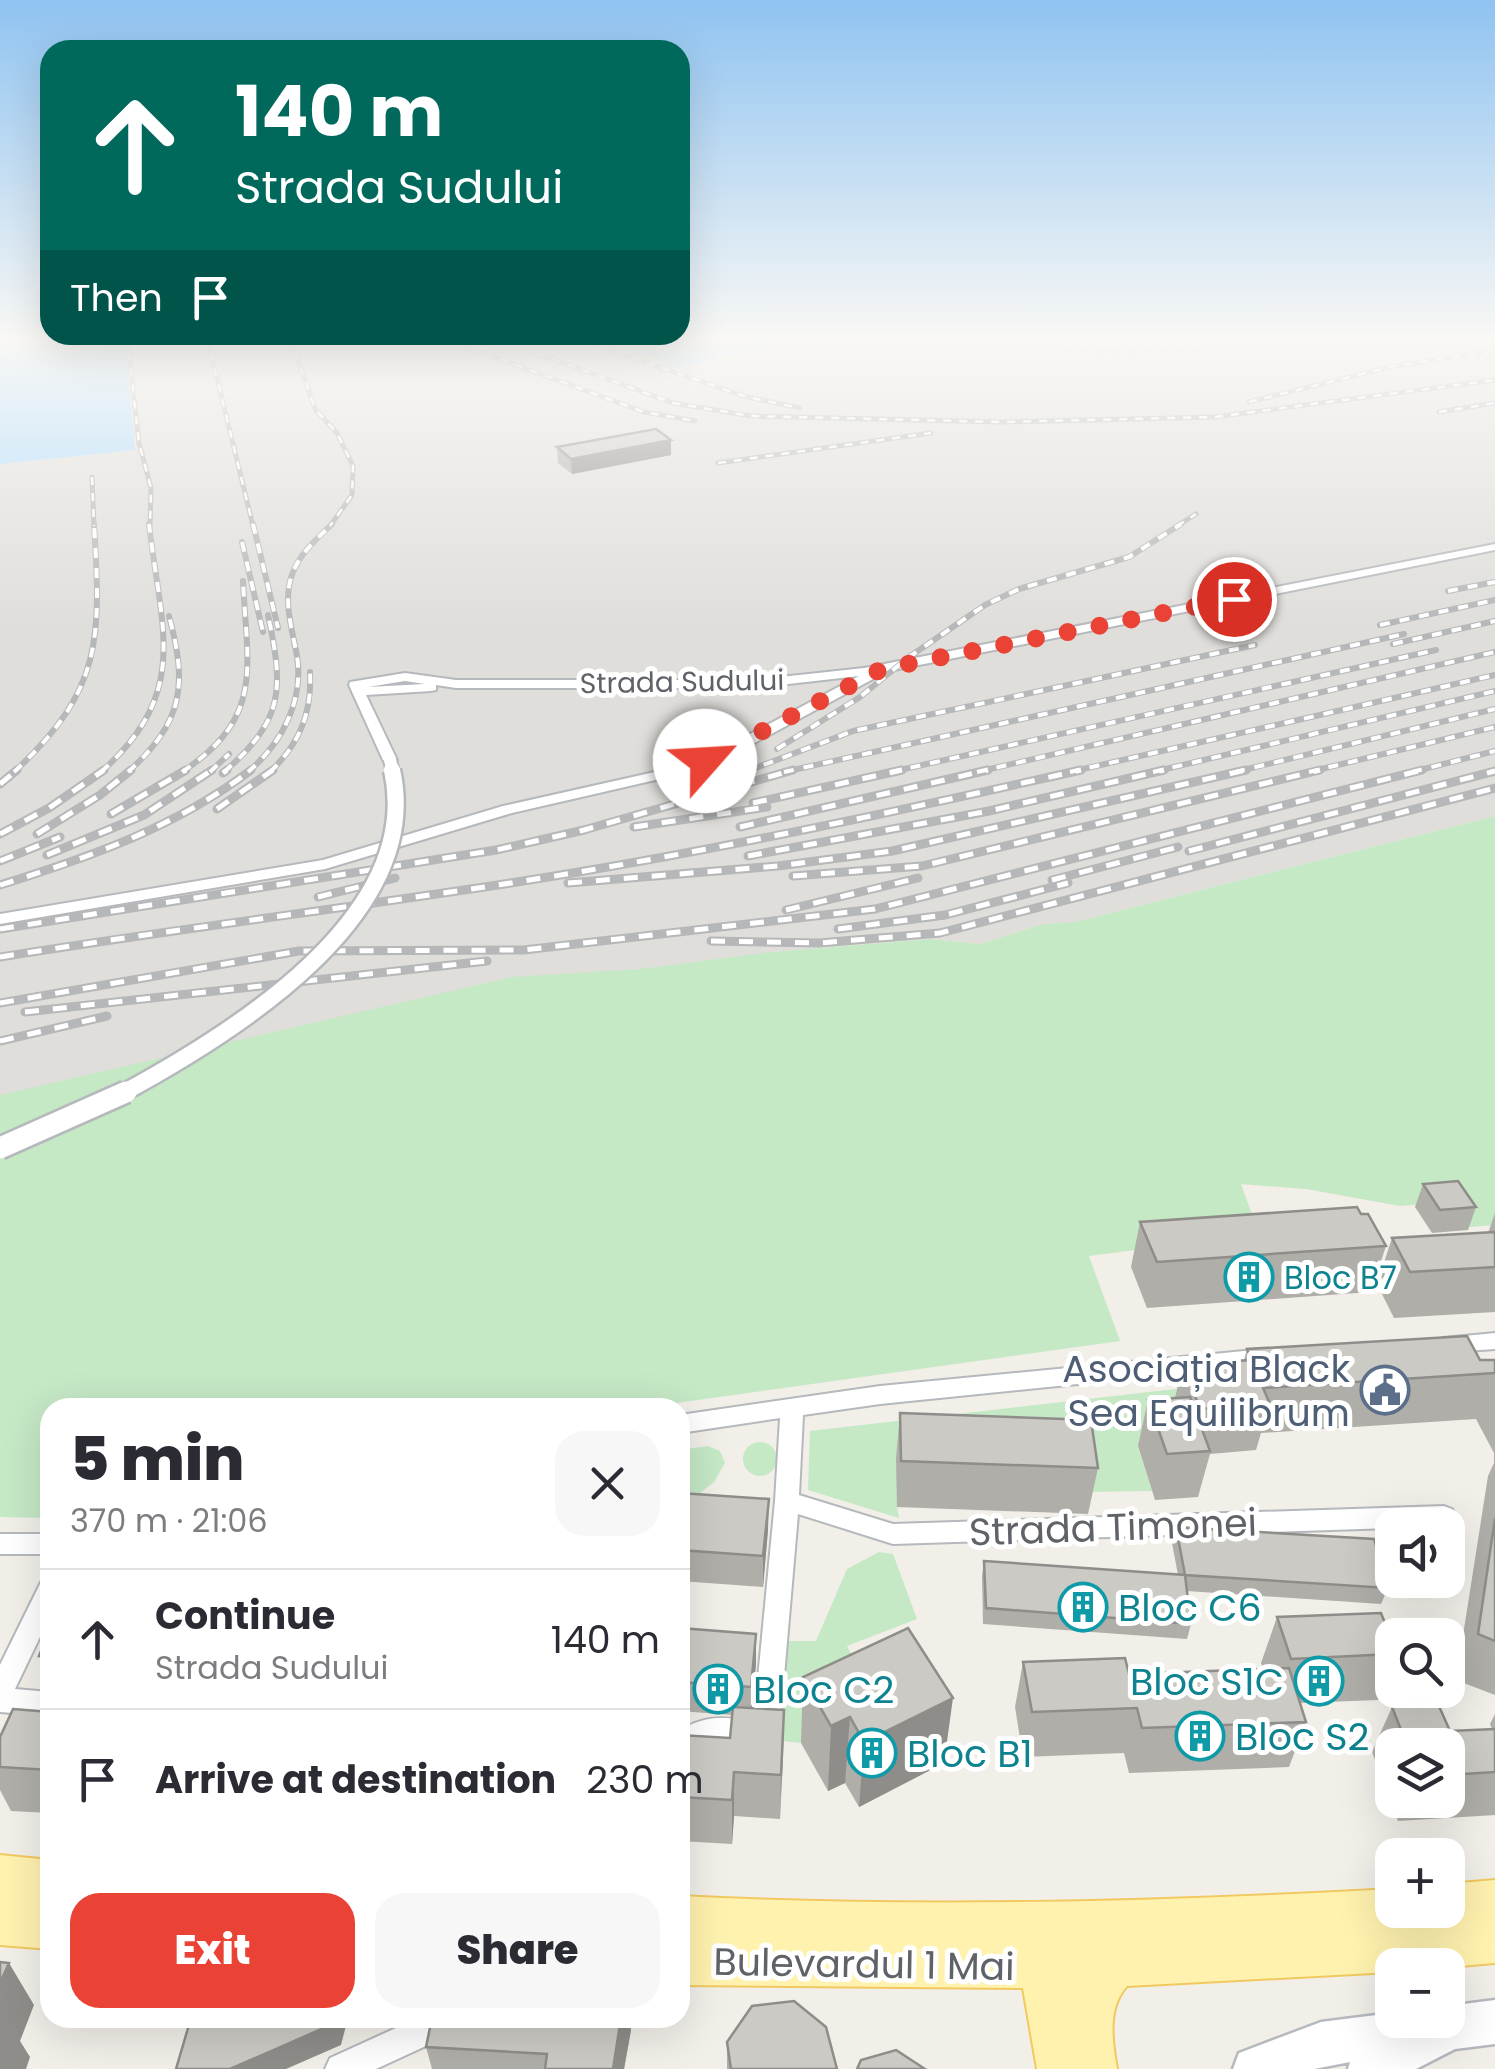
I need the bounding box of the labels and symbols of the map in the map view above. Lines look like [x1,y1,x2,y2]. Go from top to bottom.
pin [1192,557,1277,642]
street label: Strada Sudului [580,661,784,703]
position arrow [653,709,757,813]
building icon: Bloc B7 [1223,1251,1275,1303]
place label: Bloc B7 [1284,1255,1397,1300]
place label: Asociația Black Sea Equilibrum [1062,1342,1350,1439]
public building icon: Asociația Black Sea Equilibrum [1359,1364,1411,1416]
street label: Strada Timonei [968,1495,1258,1559]
building icon: Bloc C6 [1057,1581,1109,1633]
place label: Bloc C6 [1118,1581,1262,1634]
place label: Bloc S1C [1130,1655,1284,1708]
building icon: Bloc S1C [1293,1655,1345,1707]
building icon: Bloc C2 [692,1663,744,1715]
place label: Bloc C2 [753,1663,894,1716]
building icon: Bloc S2 [1174,1710,1226,1762]
place label: Bloc S2 [1235,1710,1369,1763]
building icon: Bloc B1 [846,1727,898,1779]
place label: Bloc B1 [907,1727,1033,1780]
street label: Bulevardul 1 Mai [713,1935,1015,1993]

